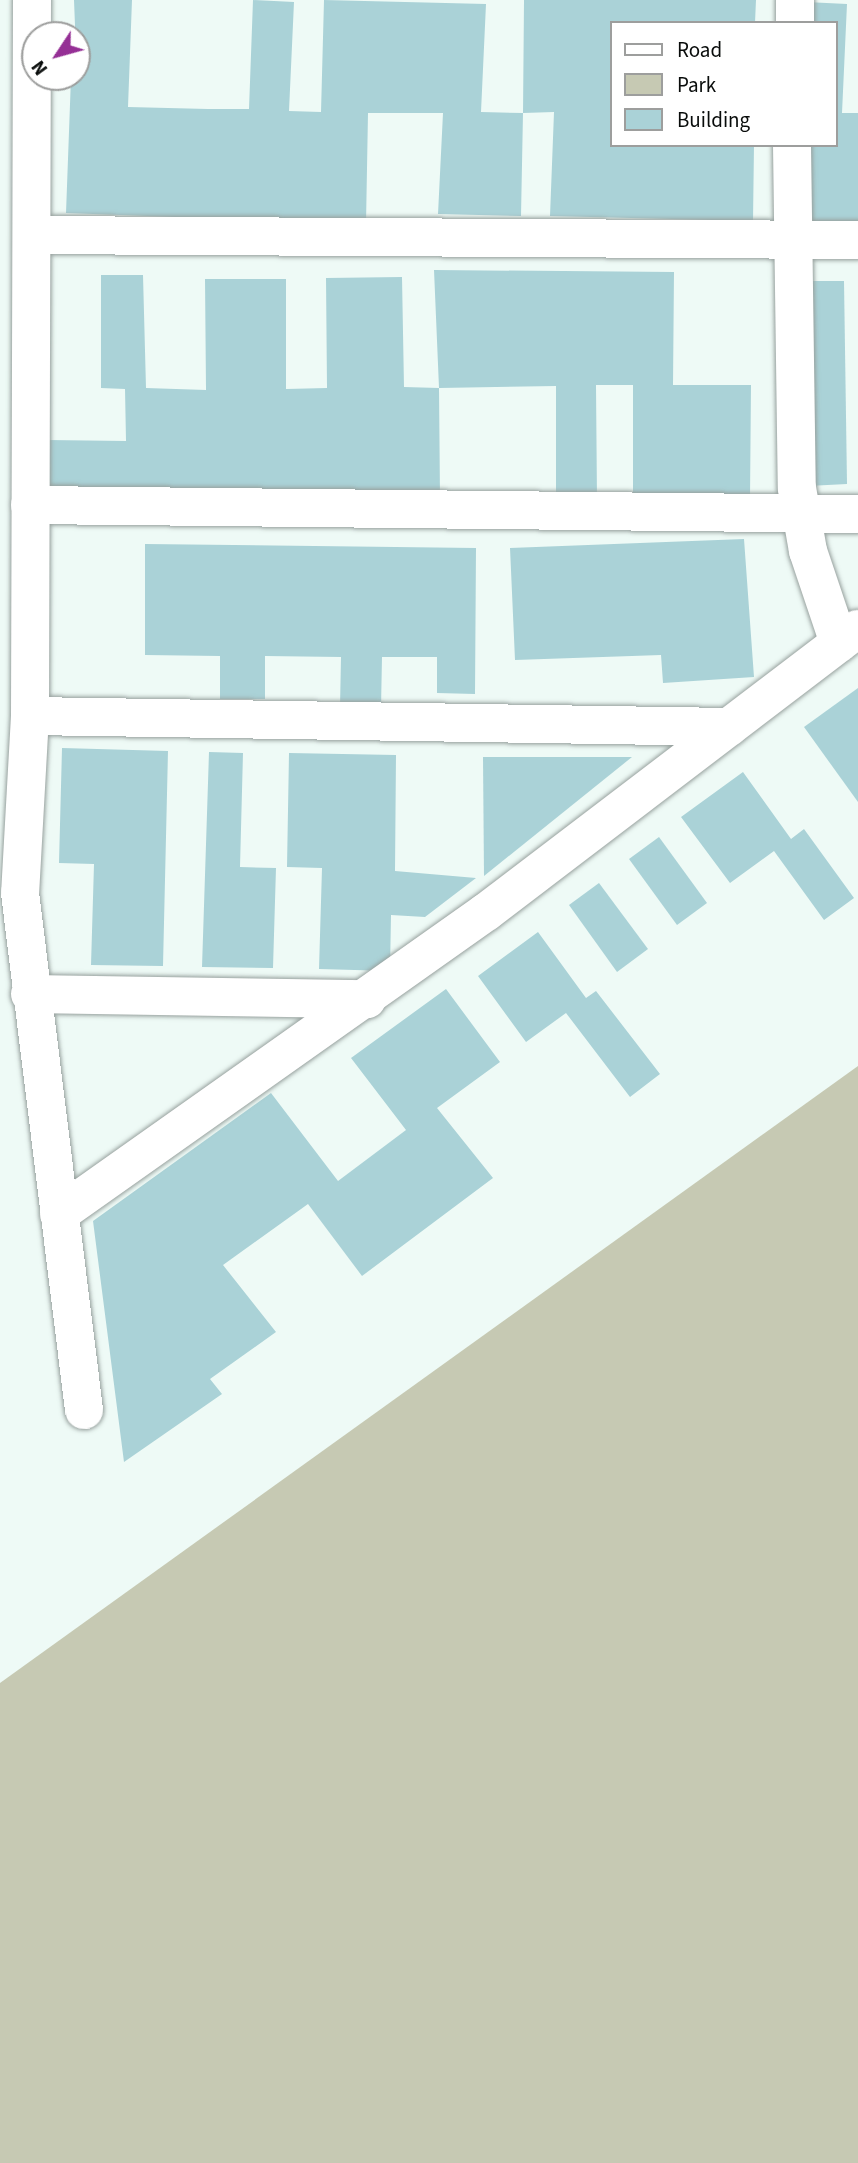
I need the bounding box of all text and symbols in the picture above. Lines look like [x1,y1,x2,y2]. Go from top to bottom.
north arrow [21,21,91,91]
legend [610,21,837,147]
text: Road [677,35,722,65]
text: N [26,54,55,81]
text: Park [677,70,716,100]
text: Building [677,105,750,135]

